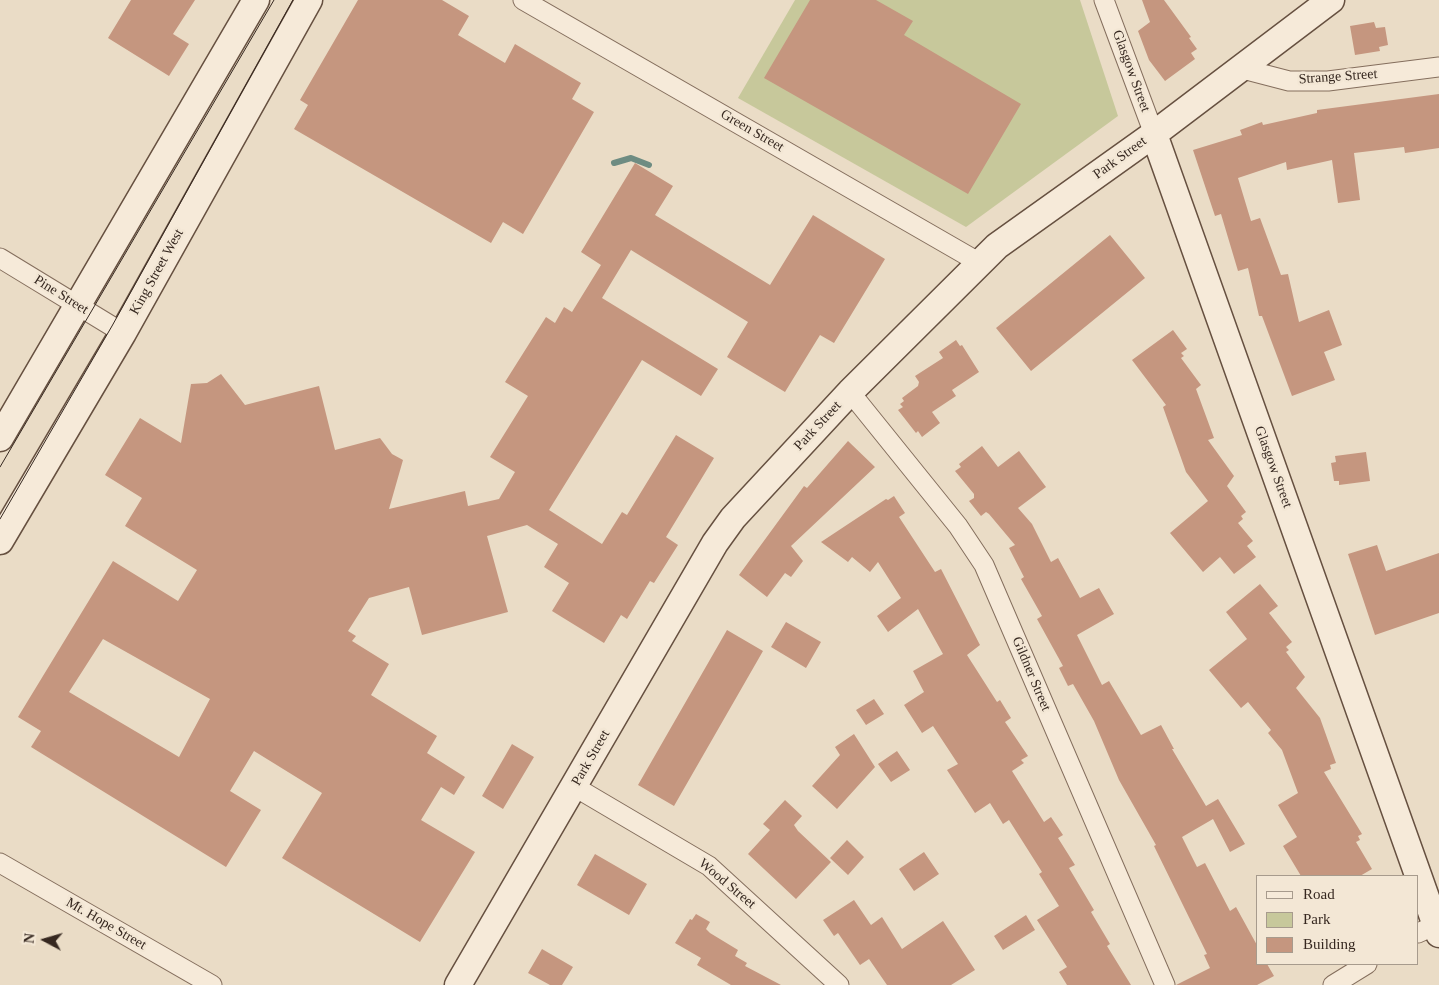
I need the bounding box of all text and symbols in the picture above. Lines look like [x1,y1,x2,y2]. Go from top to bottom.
street label: Glasgow Street [1108,28,1154,114]
street label: Strange Street [1298,66,1378,88]
street label: Green Street [717,106,787,156]
street label: Park Street [1090,133,1150,183]
street label: King Street West [127,226,187,318]
street label: Pine Street [31,272,91,318]
street label: Park Street [791,398,845,454]
street label: Glasgow Street [1250,424,1296,510]
street label: Gildner Street [1008,634,1054,714]
street label: Park Street [568,727,614,789]
street label: Wood Street [695,855,759,913]
legend [1256,875,1419,965]
text: Road [1303,886,1335,902]
street label: Mt. Hope Street [63,894,149,954]
text: Park [1303,911,1331,927]
north arrow [20,915,70,965]
text: N [22,933,38,944]
text: Building [1303,936,1356,952]

